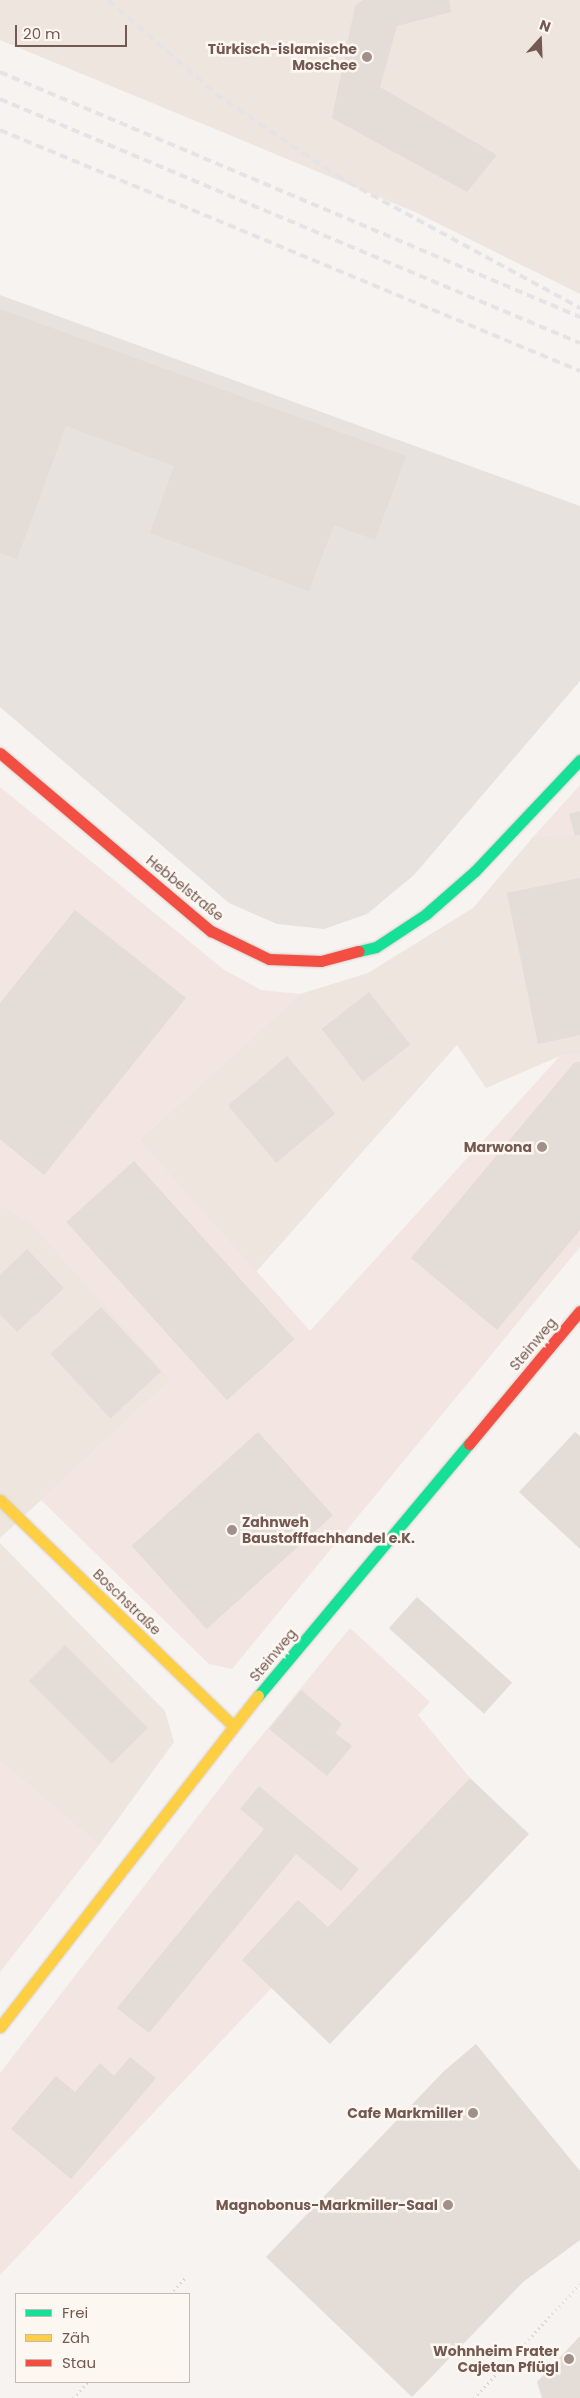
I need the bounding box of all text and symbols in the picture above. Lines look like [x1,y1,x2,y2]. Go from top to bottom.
scale bar [18,15,130,47]
north arrow [515,15,565,65]
text: N [537,15,553,37]
text: 20 m [23,23,61,44]
place label: Türkisch-islamische Moschee [208,41,357,74]
marker: Türkisch-islamische Moschee [361,51,373,63]
street label: Hebbelstraße [143,852,227,924]
place label: Marwona [464,1139,532,1155]
marker: Marwona [536,1141,548,1153]
street label: Steinweg [506,1314,560,1374]
place label: Zahnweh Baustofffachhandel e.K. [242,1514,415,1546]
marker: Zahnweh Baustofffachhandel e.K. [226,1524,238,1536]
street label: Boschstraße [90,1566,164,1638]
street label: Steinweg [246,1625,300,1685]
place label: Cafe Markmiller [347,2105,463,2121]
marker: Cafe Markmiller [467,2107,479,2119]
place label: Magnobonus-Markmiller-Saal [216,2197,438,2213]
marker: Magnobonus-Markmiller-Saal [442,2199,454,2211]
legend [15,2293,190,2383]
text: Frei [62,2302,88,2323]
text: Zäh [62,2327,90,2348]
place label: Wohnheim Frater Cajetan Pflügl [433,2343,559,2376]
text: Stau [62,2352,96,2373]
marker: Wohnheim Frater Cajetan Pflügl [563,2353,575,2365]

